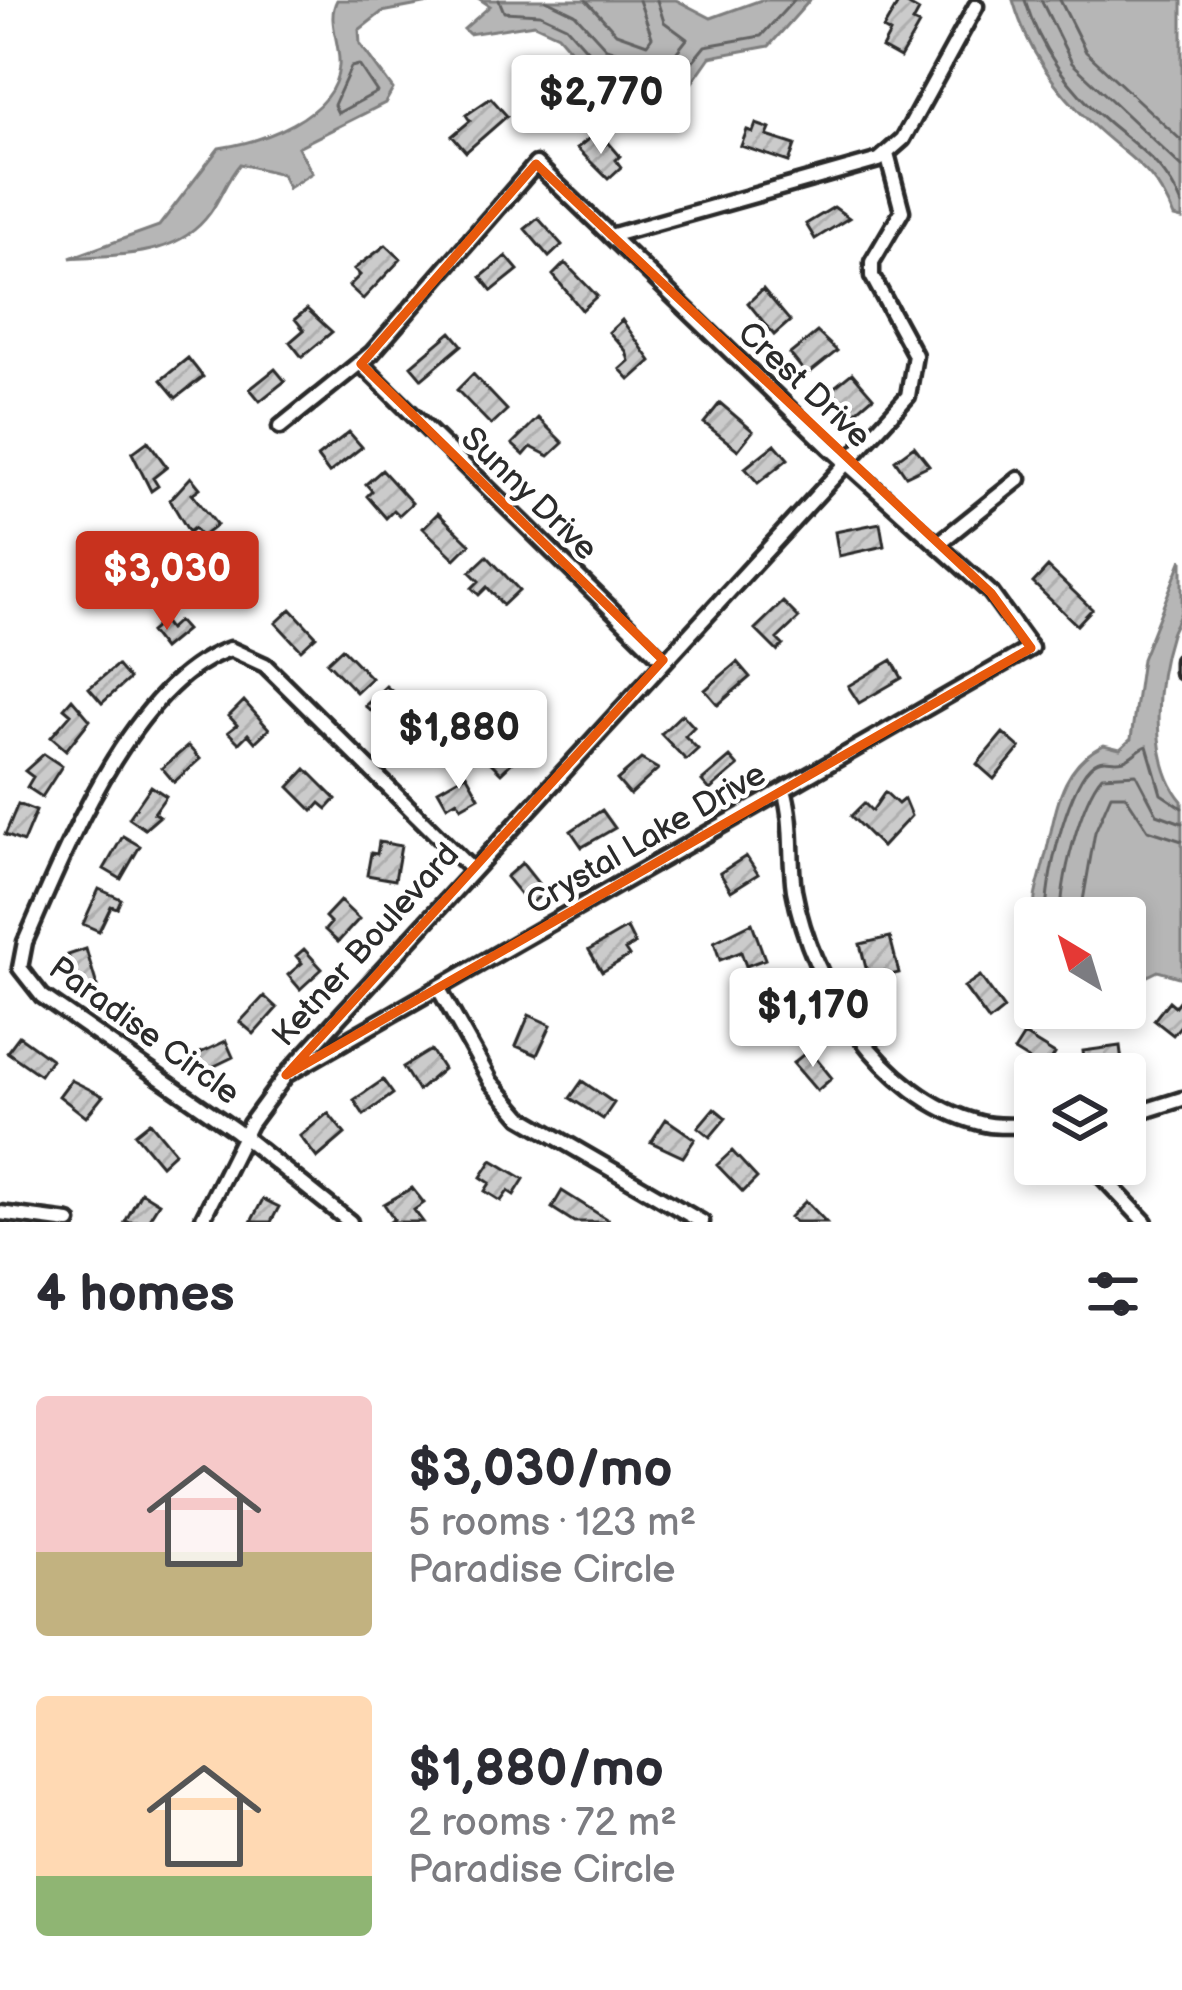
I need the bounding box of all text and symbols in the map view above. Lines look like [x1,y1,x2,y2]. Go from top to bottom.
pin: $2,770 [503,55,699,157]
text: $2,770 [538,70,664,117]
street label: Crest Drive [729,313,879,457]
street label: Sunny Drive [452,419,606,569]
pin: $3,030 [69,531,265,633]
text: $3,030 [103,546,231,593]
pin: $1,880 [361,690,557,792]
text: $1,880 [398,705,520,752]
street label: Crystal Lake Drive [519,754,773,924]
street label: Ketner Boulevard [264,835,468,1055]
north arrow [1014,897,1146,1029]
map controls [1014,897,1146,1185]
street label: Paradise Circle [41,948,247,1114]
pin: $1,170 [715,968,911,1070]
text: $1,170 [756,983,870,1030]
button: layers [1014,1053,1146,1185]
icon: filters [1080,1261,1146,1327]
text: 4 homes [36,1264,235,1325]
text: $3,030/mo [408,1439,673,1500]
icon: home [132,1444,276,1588]
text: 5 rooms · 123 m² [408,1500,696,1547]
text: Paradise Circle [408,1547,675,1594]
text: $1,880/mo [408,1739,664,1800]
icon: home [132,1744,276,1888]
text: 2 rooms · 72 m² [408,1800,677,1847]
text: Paradise Circle [408,1847,675,1894]

